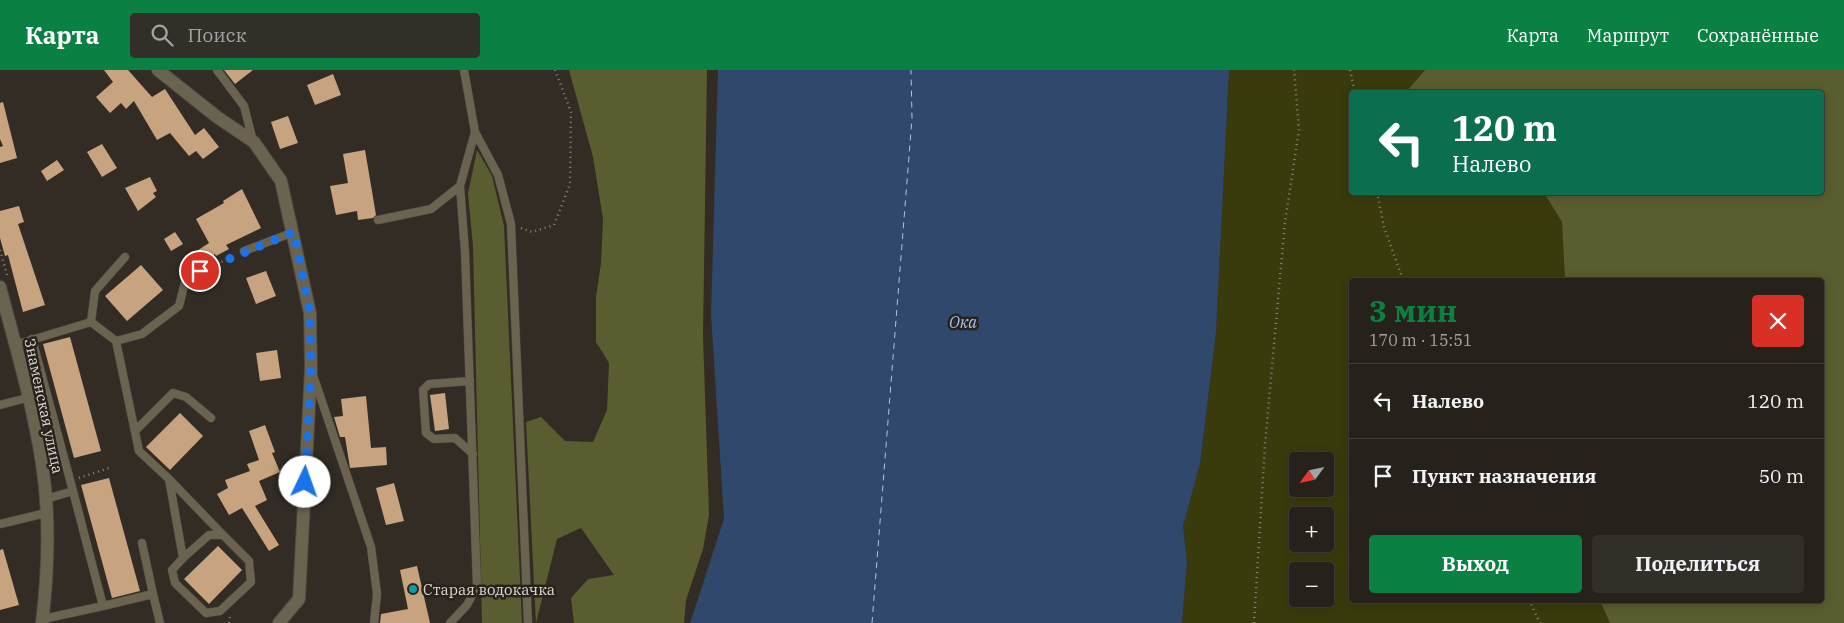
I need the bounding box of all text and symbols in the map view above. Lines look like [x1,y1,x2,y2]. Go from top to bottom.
search box [130,13,480,58]
text: Карта [25,19,100,51]
icon: search [148,21,176,49]
text: Поиск [188,23,247,47]
text: Карта [1506,24,1559,47]
text: Маршрут [1587,24,1669,47]
text: Сохранённые [1697,24,1819,47]
text: 120 m [1452,105,1557,151]
icon: left [1369,110,1434,175]
text: Налево [1452,149,1531,178]
pin [179,250,221,292]
icon: arrive [186,257,214,285]
text: 3 мин [1369,291,1457,330]
button: close [1752,295,1804,347]
water label: Ока [949,312,977,332]
text: 170 m · 15:51 [1369,330,1472,350]
street label: Знаменская улица [20,337,68,475]
icon: left [1369,387,1397,415]
text: Налево [1412,389,1484,413]
text: 120 m [1747,389,1804,413]
north arrow [1289,452,1334,498]
map controls [1289,452,1334,607]
position arrow [278,455,330,507]
icon: arrive [1369,462,1397,490]
text: Пункт назначения [1412,464,1596,488]
text: 50 m [1759,464,1804,488]
button: + [1289,507,1334,552]
button: Выход [1369,535,1582,593]
button: Поделиться [1592,535,1804,593]
button: − [1289,562,1334,607]
place label: Старая водокачка [423,580,555,599]
marker: Старая водокачка [407,583,419,595]

